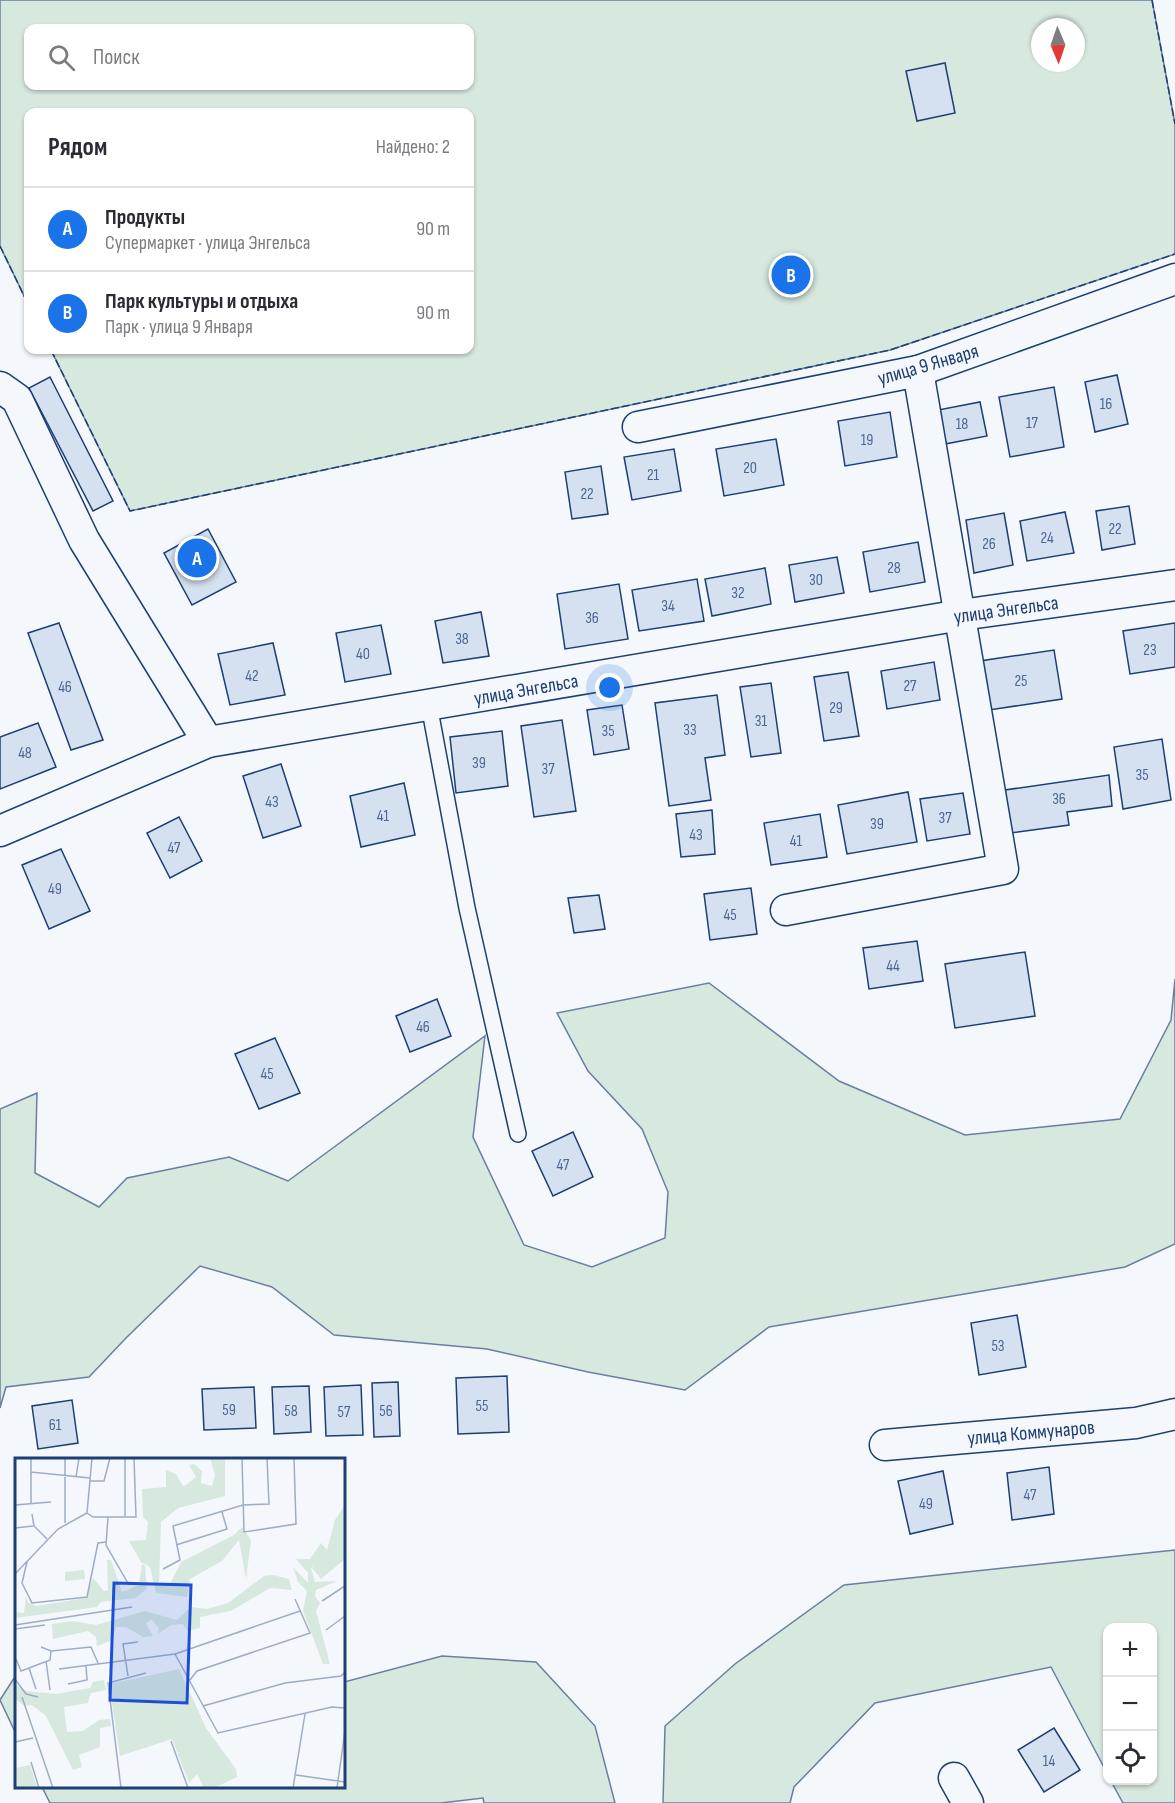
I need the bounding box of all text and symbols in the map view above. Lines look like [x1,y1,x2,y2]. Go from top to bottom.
north arrow [1031,18,1085,72]
search box [24,24,474,90]
icon: search [45,41,78,74]
text: Поиск [93,44,139,71]
text: Рядом [48,132,107,163]
text: Найдено: 2 [376,135,450,159]
text: Продукты [105,204,185,231]
text: A [63,217,72,241]
text: 90 m [416,217,450,241]
text: Супермаркет · улица Энгельса [105,231,311,255]
pin: B [772,252,810,298]
text: Парк культуры и отдыха [105,288,298,315]
text: B [63,301,72,325]
text: 90 m [416,301,450,325]
text: Парк · улица 9 Января [105,315,253,339]
street label: улица 9 Января [875,339,981,391]
house number: 16 [1100,395,1112,414]
house number: 17 [1026,414,1039,433]
house number: 18 [956,415,968,434]
house number: 19 [861,431,873,450]
house number: 20 [743,459,757,478]
house number: 21 [647,466,660,485]
house number: 22 [580,485,594,504]
house number: 22 [1108,520,1122,539]
house number: 24 [1040,529,1054,548]
house number: 26 [982,535,996,554]
pin: A [178,536,216,580]
house number: 28 [887,559,901,578]
house number: 30 [809,571,823,590]
house number: 32 [731,584,745,603]
street label: улица Энгельса [952,591,1060,629]
house number: 34 [661,597,675,616]
house number: 36 [585,609,599,628]
house number: 38 [455,630,469,649]
house number: 23 [1143,641,1157,660]
house number: 40 [356,645,370,664]
house number: 42 [245,667,259,686]
street label: улица Энгельса [472,669,580,711]
house number: 25 [1014,672,1028,691]
your location [595,673,624,702]
house number: 27 [903,677,917,696]
house number: 46 [58,678,72,697]
house number: 29 [829,699,843,718]
house number: 31 [755,712,768,731]
house number: 33 [683,721,697,740]
house number: 35 [601,722,615,741]
house number: 48 [18,744,32,763]
house number: 39 [472,754,486,773]
house number: 37 [541,760,555,779]
house number: 35 [1135,766,1149,785]
house number: 36 [1052,790,1066,809]
house number: 43 [265,793,279,812]
house number: 41 [377,807,390,826]
house number: 37 [938,809,952,828]
house number: 39 [870,815,884,834]
house number: 43 [689,826,703,845]
house number: 41 [790,832,803,851]
house number: 47 [168,839,181,858]
house number: 49 [48,880,62,899]
house number: 45 [723,906,737,925]
house number: 44 [886,957,900,976]
house number: 46 [416,1018,430,1037]
house number: 45 [260,1065,274,1084]
house number: 47 [557,1156,570,1175]
house number: 53 [991,1337,1005,1356]
house number: 55 [476,1397,488,1416]
house number: 59 [222,1401,236,1420]
house number: 58 [284,1402,298,1421]
house number: 56 [379,1402,393,1421]
house number: 57 [338,1403,351,1422]
street label: улица Коммунаров [967,1415,1096,1451]
house number: 61 [49,1416,62,1435]
inset map [15,1458,345,1788]
house number: 47 [1024,1486,1037,1505]
house number: 49 [919,1495,933,1514]
map controls [1103,1623,1157,1785]
button: + [1103,1623,1157,1677]
button: − [1103,1677,1157,1731]
button: locate [1103,1731,1157,1785]
house number: 14 [1043,1752,1055,1771]

